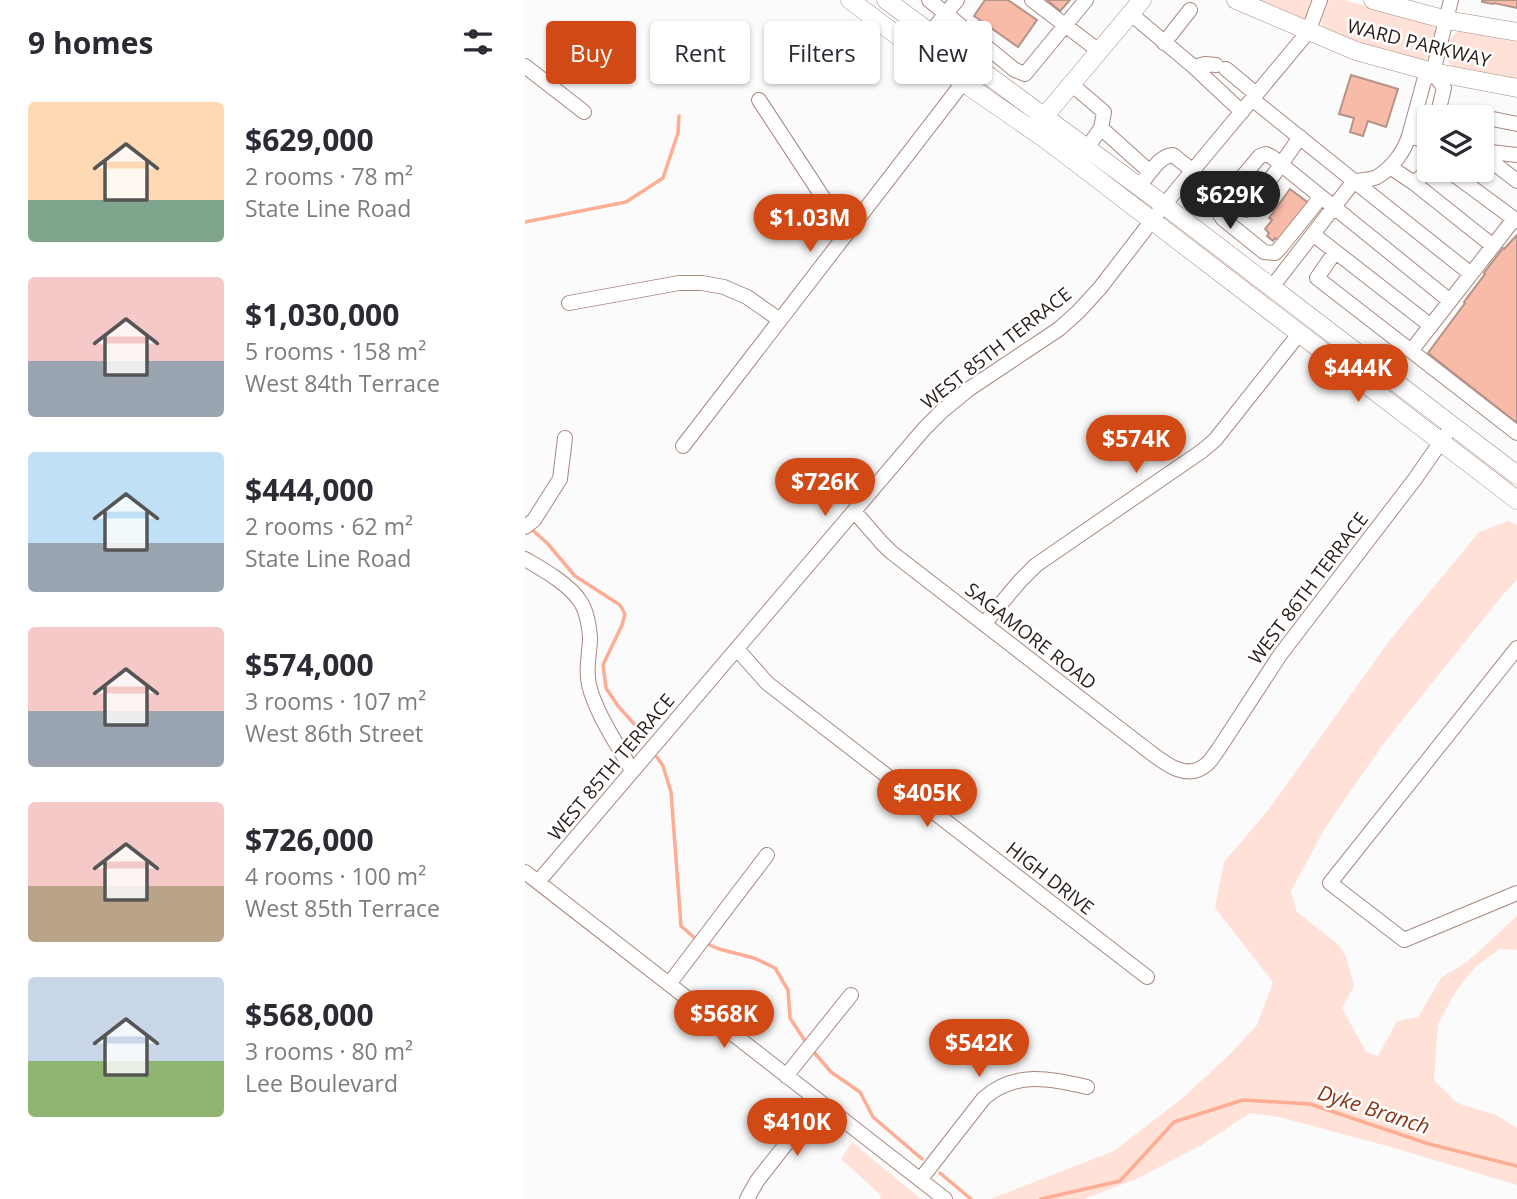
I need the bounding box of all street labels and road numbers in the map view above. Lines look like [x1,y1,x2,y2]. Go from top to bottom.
street label: WARD PARKWAY [1345,13,1494,73]
street label: WEST 85TH TERRACE [915,281,1077,415]
street label: WEST 86TH TERRACE [1242,507,1374,669]
street label: SAGAMORE ROAD [960,577,1102,695]
street label: WEST 85TH TERRACE [542,688,680,846]
street label: HIGH DRIVE [1001,836,1099,920]

